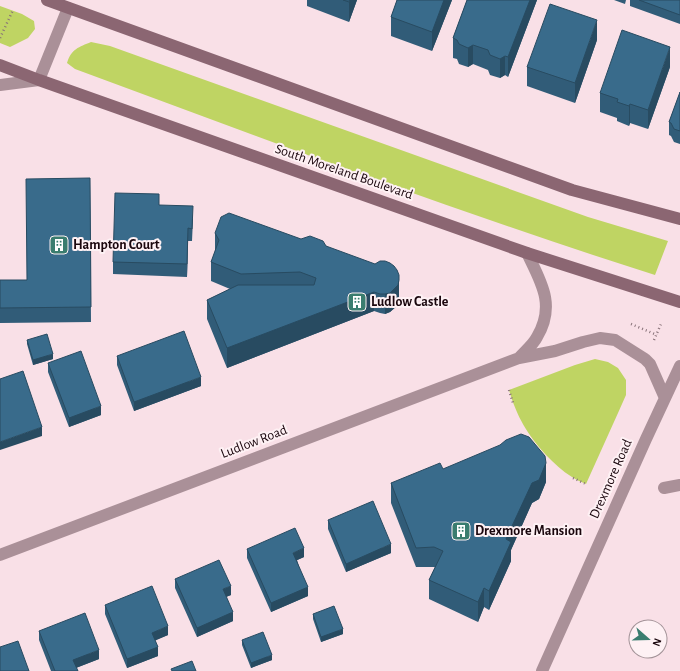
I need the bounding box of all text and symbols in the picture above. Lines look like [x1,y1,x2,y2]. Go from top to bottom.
street label: South Moreland Boulevard [273,142,415,202]
building icon: Hampton Court [48,234,70,256]
place label: Hampton Court [73,238,160,252]
building icon: Ludlow Castle [346,291,368,313]
place label: Ludlow Castle [371,295,449,309]
street label: Ludlow Road [219,423,289,461]
street label: Drexmore Road [587,437,635,521]
building icon: Drexmore Mansion [450,520,472,542]
place label: Drexmore Mansion [475,524,582,538]
north arrow [628,619,668,659]
text: N [650,637,663,648]

